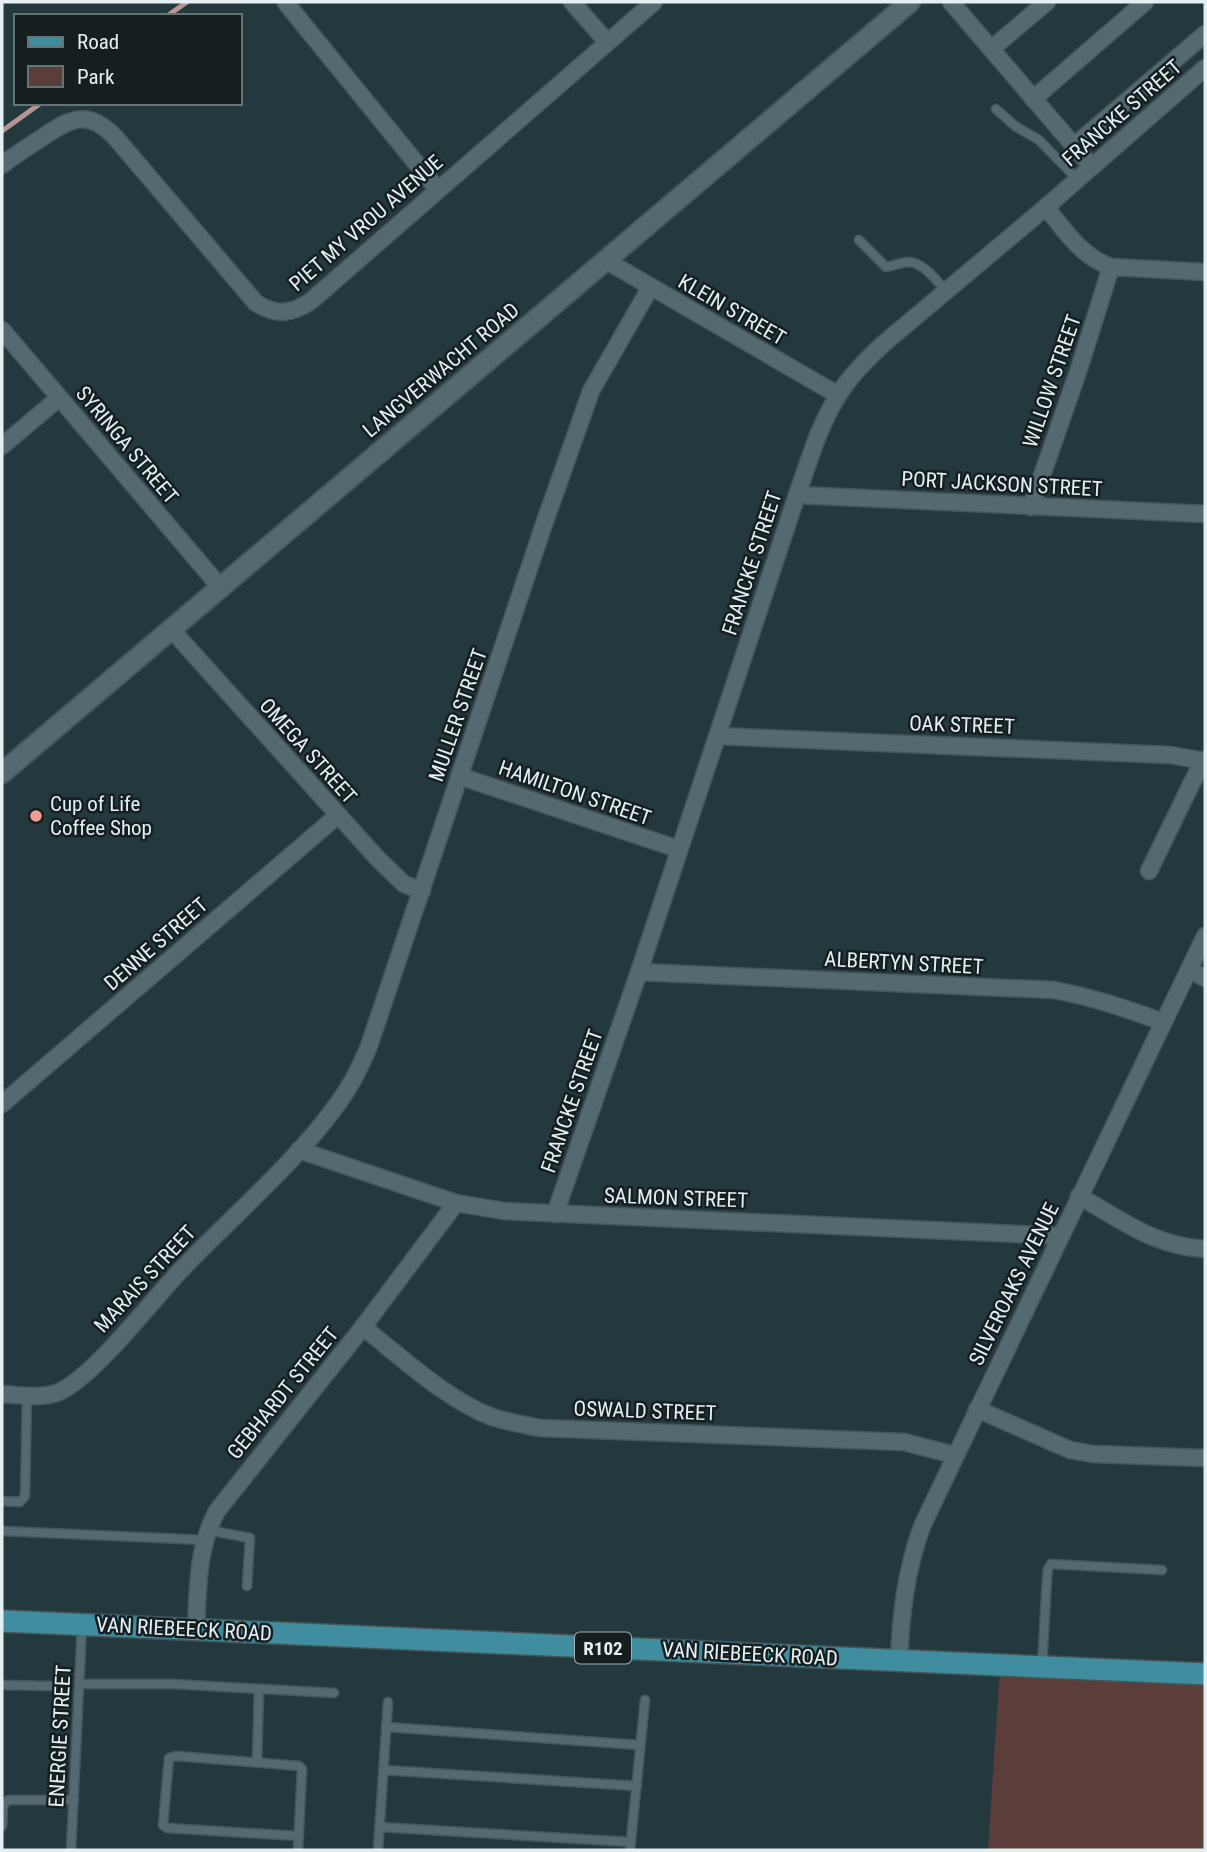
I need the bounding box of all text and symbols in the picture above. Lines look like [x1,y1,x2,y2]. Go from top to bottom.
legend [14,14,242,105]
text: Road [77,30,119,54]
street label: FRANCKE STREET [1058,55,1187,171]
text: Park [77,65,115,89]
street label: PIET MY VROU AVENUE [284,150,448,296]
street label: KLEIN STREET [674,270,790,350]
street label: LANGVERWACHT ROAD [358,298,524,442]
street label: WILLOW STREET [1018,311,1086,451]
street label: SYRINGA STREET [71,382,183,509]
street label: PORT JACKSON STREET [901,467,1103,501]
street label: FRANCKE STREET [717,488,787,638]
street label: MULLER STREET [424,645,492,785]
street label: OMEGA STREET [255,693,362,809]
street label: OAK STREET [909,711,1015,739]
street label: HAMILTON STREET [496,756,654,830]
place label: Cup of Life Coffee Shop [50,792,152,840]
marker: Cup of Life Coffee Shop [28,808,44,824]
street label: DENNE STREET [100,893,212,995]
street label: ALBERTYN STREET [824,947,984,979]
street label: FRANCKE STREET [536,1026,608,1176]
street label: SALMON STREET [603,1183,749,1213]
street label: SILVEROAKS AVENUE [964,1199,1064,1369]
street label: MARAIS STREET [89,1221,201,1337]
street label: GEBHARDT STREET [222,1322,344,1464]
street label: OSWALD STREET [573,1397,717,1425]
street label: VAN RIEBEECK ROAD [96,1612,272,1646]
road number: R102 [575,1632,631,1664]
street label: VAN RIEBEECK ROAD [662,1637,838,1671]
street label: ENERGIE STREET [44,1664,76,1808]

